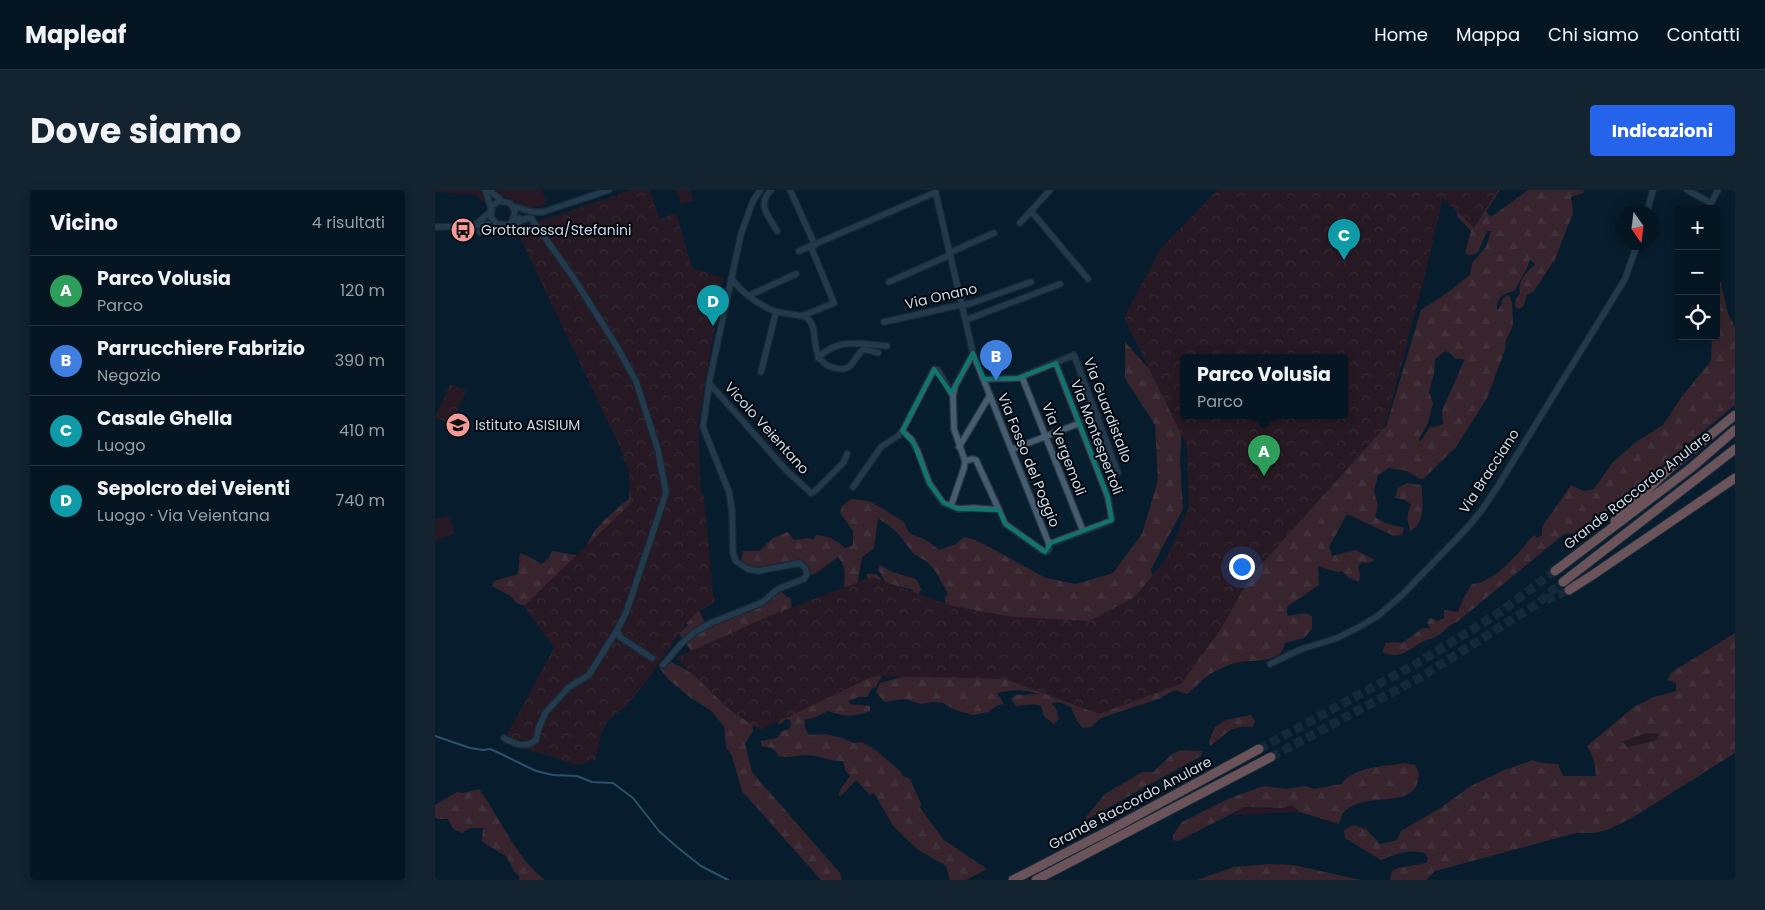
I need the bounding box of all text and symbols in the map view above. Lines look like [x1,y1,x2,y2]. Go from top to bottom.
text: Mapleaf [25,18,126,51]
text: Home [1374,22,1428,47]
text: Mappa [1456,22,1520,47]
text: Chi siamo [1548,22,1639,47]
text: Contatti [1667,22,1740,47]
button: Indicazioni [1590,105,1735,156]
text: Dove siamo [30,106,242,155]
north arrow [1615,205,1660,250]
map controls [1675,205,1720,340]
button: + [1675,205,1720,250]
text: Vicino [50,208,118,237]
text: 4 risultati [312,211,385,234]
bus stop icon: Grottarossa/Stefanini [450,217,476,243]
pin: C [1328,219,1360,260]
place label: Grottarossa/Stefanini [481,220,632,240]
button: − [1675,250,1720,295]
text: Parco Volusia [97,265,231,292]
street label: Via Onano [903,278,979,314]
text: A [60,279,72,302]
text: 120 m [340,279,385,302]
pin: D [697,285,729,326]
text: Parco [97,294,143,317]
button: locate [1675,295,1720,340]
text: Parrucchiere Fabrizio [97,335,305,362]
pin: B [980,340,1012,381]
text: B [61,349,71,372]
text: 390 m [335,349,385,372]
street label: Via Guardistallo [1079,354,1137,466]
popup [1180,354,1348,419]
text: Parco Volusia [1197,361,1331,388]
text: Negozio [97,364,161,387]
street label: Vicolo Veientano [720,377,814,479]
street label: Via Montespertoli [1066,377,1128,497]
street label: Via Fosso del Poggio [993,390,1065,530]
text: Parco [1197,390,1243,413]
street label: Via Vergemoli [1037,400,1091,498]
text: Casale Ghella [97,405,232,432]
school or university icon: Istituto ASISIUM [445,412,471,438]
place label: Istituto ASISIUM [475,415,580,435]
text: C [60,419,72,442]
text: 410 m [339,419,385,442]
street label: Via Bracciano [1454,425,1524,517]
street label: Grande Raccordo Anulare [1559,426,1715,554]
text: Luogo [97,434,145,457]
pin: A [1248,435,1280,476]
text: Sepolcro dei Veienti [97,475,290,502]
text: D [60,489,72,512]
text: 740 m [335,489,385,512]
text: Luogo · Via Veientana [97,504,270,527]
your location [1229,554,1255,580]
street label: Grande Raccordo Anulare [1045,751,1215,855]

